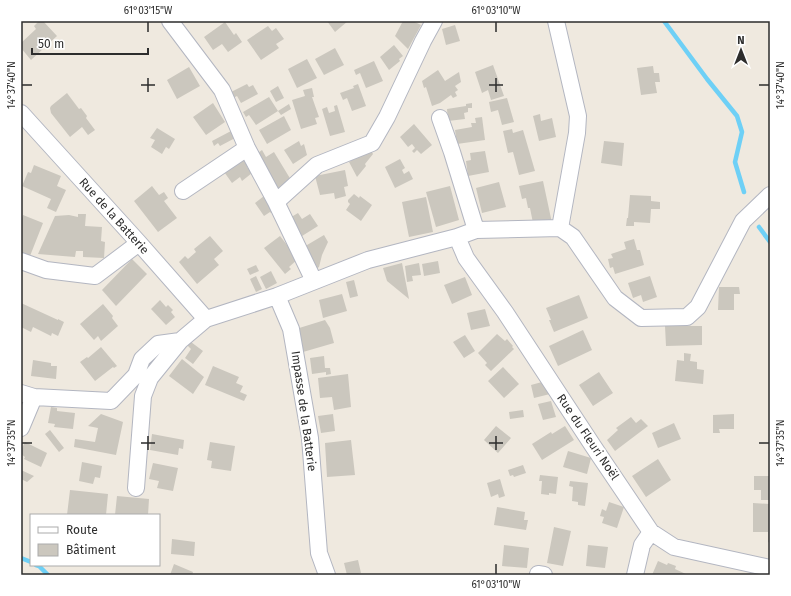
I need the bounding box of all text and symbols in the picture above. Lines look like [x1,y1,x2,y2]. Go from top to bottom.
text: 61°03'15"W [124,5,173,17]
text: 61°03'10"W [471,5,521,17]
scale bar [32,30,148,56]
north arrow [721,30,761,70]
text: N [737,34,745,47]
text: 50 m [38,37,64,51]
text: 14°37'40"N [6,61,18,109]
text: 14°37'40"N [775,61,787,109]
street label: Rue de la Batterie [76,175,152,257]
street label: Impasse de la Batterie [289,350,319,472]
street label: Rue du Fleuri Noël [554,391,622,483]
text: 14°37'35"N [6,419,18,467]
text: 14°37'35"N [775,419,787,467]
legend [30,514,160,566]
text: Route [66,523,98,537]
text: Bâtiment [66,543,116,557]
text: 61°03'10"W [471,579,521,591]

